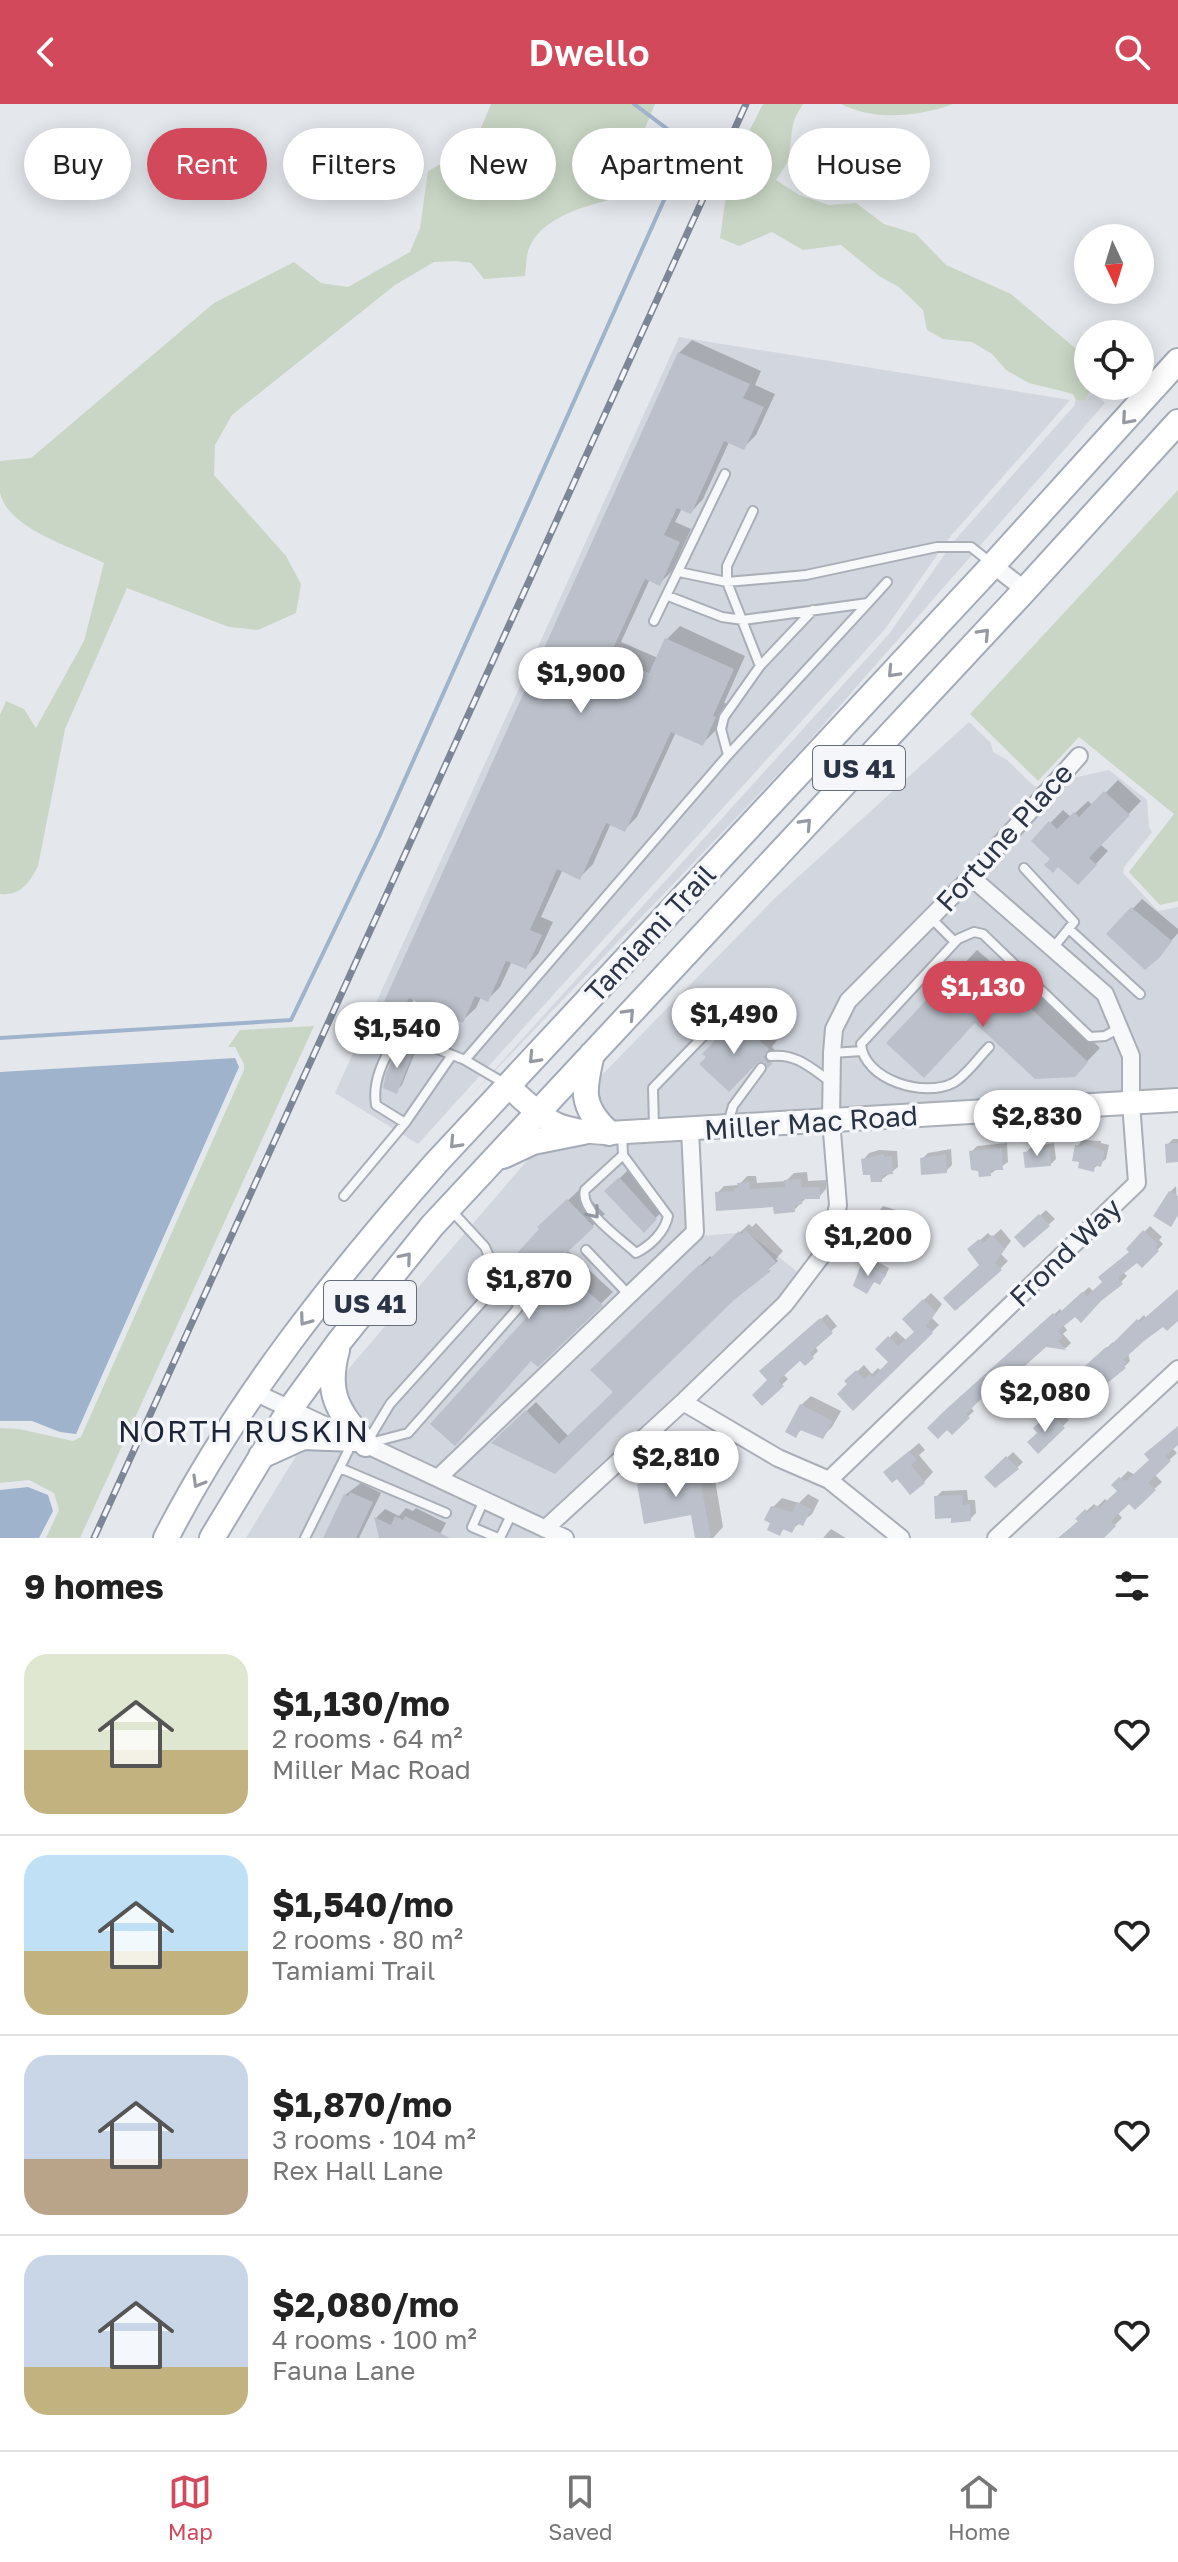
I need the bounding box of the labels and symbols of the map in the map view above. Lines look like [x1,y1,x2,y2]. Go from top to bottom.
north arrow [1074,224,1154,304]
one-way arrow [1122,410,1136,425]
one-way arrow [974,629,988,644]
pin: $1,900 [516,647,646,715]
one-way arrow [889,663,903,678]
road number: US 41 [813,746,905,790]
street label: Fortune Place [929,756,1079,918]
one-way arrow [797,819,812,833]
street label: Tamiami Trail [578,857,722,1009]
pin: $1,130 [918,961,1048,1029]
pin: $1,490 [669,988,799,1056]
pin: $1,540 [332,1002,462,1070]
one-way arrow [619,1009,634,1023]
one-way arrow [529,1048,543,1063]
pin: $2,830 [972,1090,1102,1158]
street label: Miller Mac Road [703,1098,919,1146]
one-way arrow [449,1134,464,1148]
street label: Frond Way [1002,1191,1128,1313]
one-way arrow [584,1203,599,1218]
pin: $1,200 [803,1210,933,1278]
one-way arrow [396,1253,411,1267]
pin: $1,870 [464,1253,594,1321]
road number: US 41 [324,1281,416,1325]
one-way arrow [301,1311,315,1325]
pin: $2,080 [980,1366,1110,1434]
district label: NORTH RUSKIN [118,1413,370,1449]
pin: $2,810 [611,1431,741,1499]
one-way arrow [192,1473,208,1488]

